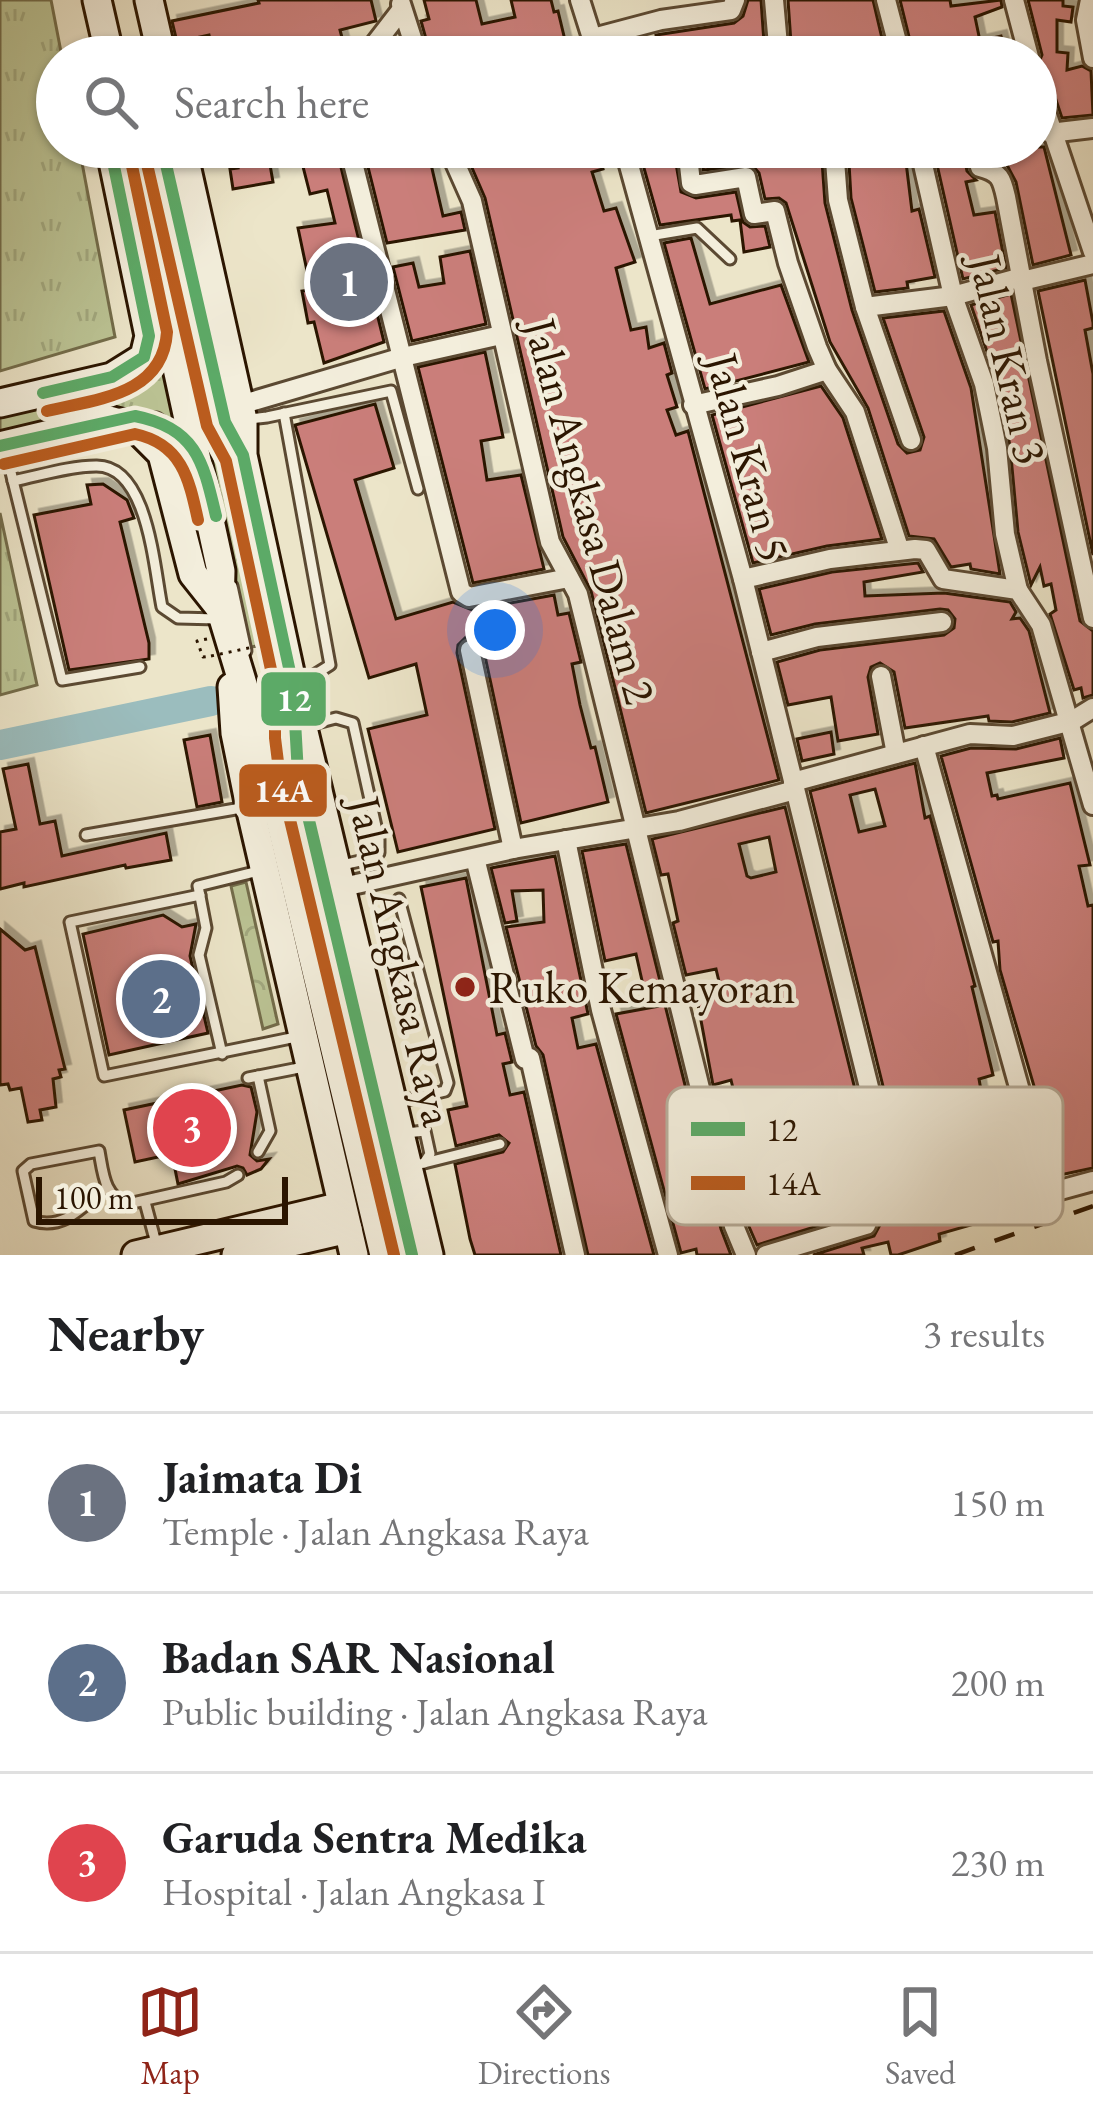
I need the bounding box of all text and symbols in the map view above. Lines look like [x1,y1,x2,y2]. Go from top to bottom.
search box [36,36,1057,168]
icon: search [78,69,144,135]
text: Search here [174,73,369,131]
pin: 1 [310,237,388,327]
street label: Jalan Kran 3 [956,245,1061,469]
street label: Jalan Angkasa Dalam 2 [511,308,670,710]
street label: Jalan Kran 5 [692,343,805,567]
your location [465,600,525,660]
line badge: 12 [259,670,328,728]
text: 12 [277,678,312,721]
line badge: 14A [237,762,329,819]
text: 14A [254,769,313,812]
street label: Jalan Angkasa Raya [335,787,468,1131]
pin: 2 [122,954,200,1044]
place label: Ruko Kemayoran [489,958,796,1016]
marker: Ruko Kemayoran [452,974,478,1000]
pin: 3 [153,1083,231,1173]
legend [667,1087,1063,1225]
text: 12 [766,1108,798,1151]
text: 14A [766,1162,821,1205]
scale bar [36,1171,288,1224]
text: 100 m [54,1176,134,1219]
text: Nearby [48,1300,204,1366]
text: 3 results [923,1308,1045,1359]
text: Jaimata Di [162,1448,362,1506]
text: 1 [77,1477,97,1528]
text: 150 m [951,1477,1045,1528]
text: Temple · Jalan Angkasa Raya [162,1506,589,1557]
text: Badan SAR Nasional [162,1628,555,1686]
text: 2 [77,1657,97,1708]
text: 200 m [951,1657,1045,1708]
text: Public building · Jalan Angkasa Raya [162,1686,708,1737]
text: Garuda Sentra Medika [162,1808,586,1866]
text: 3 [77,1837,97,1888]
text: 230 m [951,1837,1045,1888]
text: Hospital · Jalan Angkasa I [162,1866,546,1917]
tab: Map [137,1979,203,2094]
tab: Directions [478,1979,611,2094]
tab: Saved [885,1979,956,2094]

